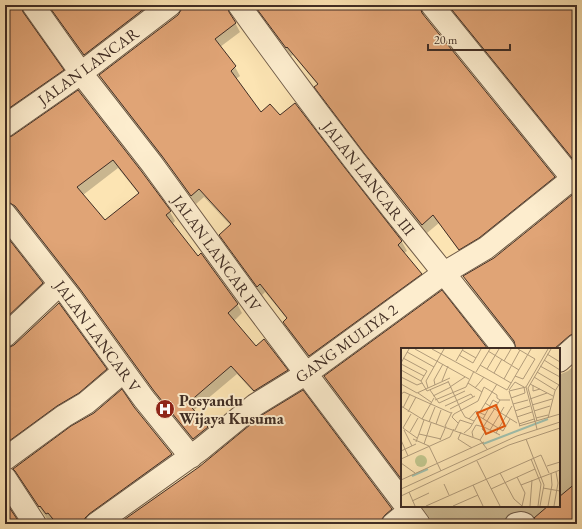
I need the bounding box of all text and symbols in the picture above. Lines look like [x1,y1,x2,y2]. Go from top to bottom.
street label: JALAN LANCAR [32,22,143,111]
scale bar [428,26,510,52]
text: 20 m [434,32,458,48]
street label: JALAN LANCAR III [316,115,420,240]
street label: JALAN LANCAR IV [166,189,266,316]
street label: JALAN LANCAR V [49,274,146,397]
street label: GANG MULIYA 2 [291,299,402,388]
inset map [401,348,560,507]
place label: Posyandu Wijaya Kusuma [179,390,285,429]
hospital icon: Posyandu Wijaya Kusuma [154,398,176,420]

